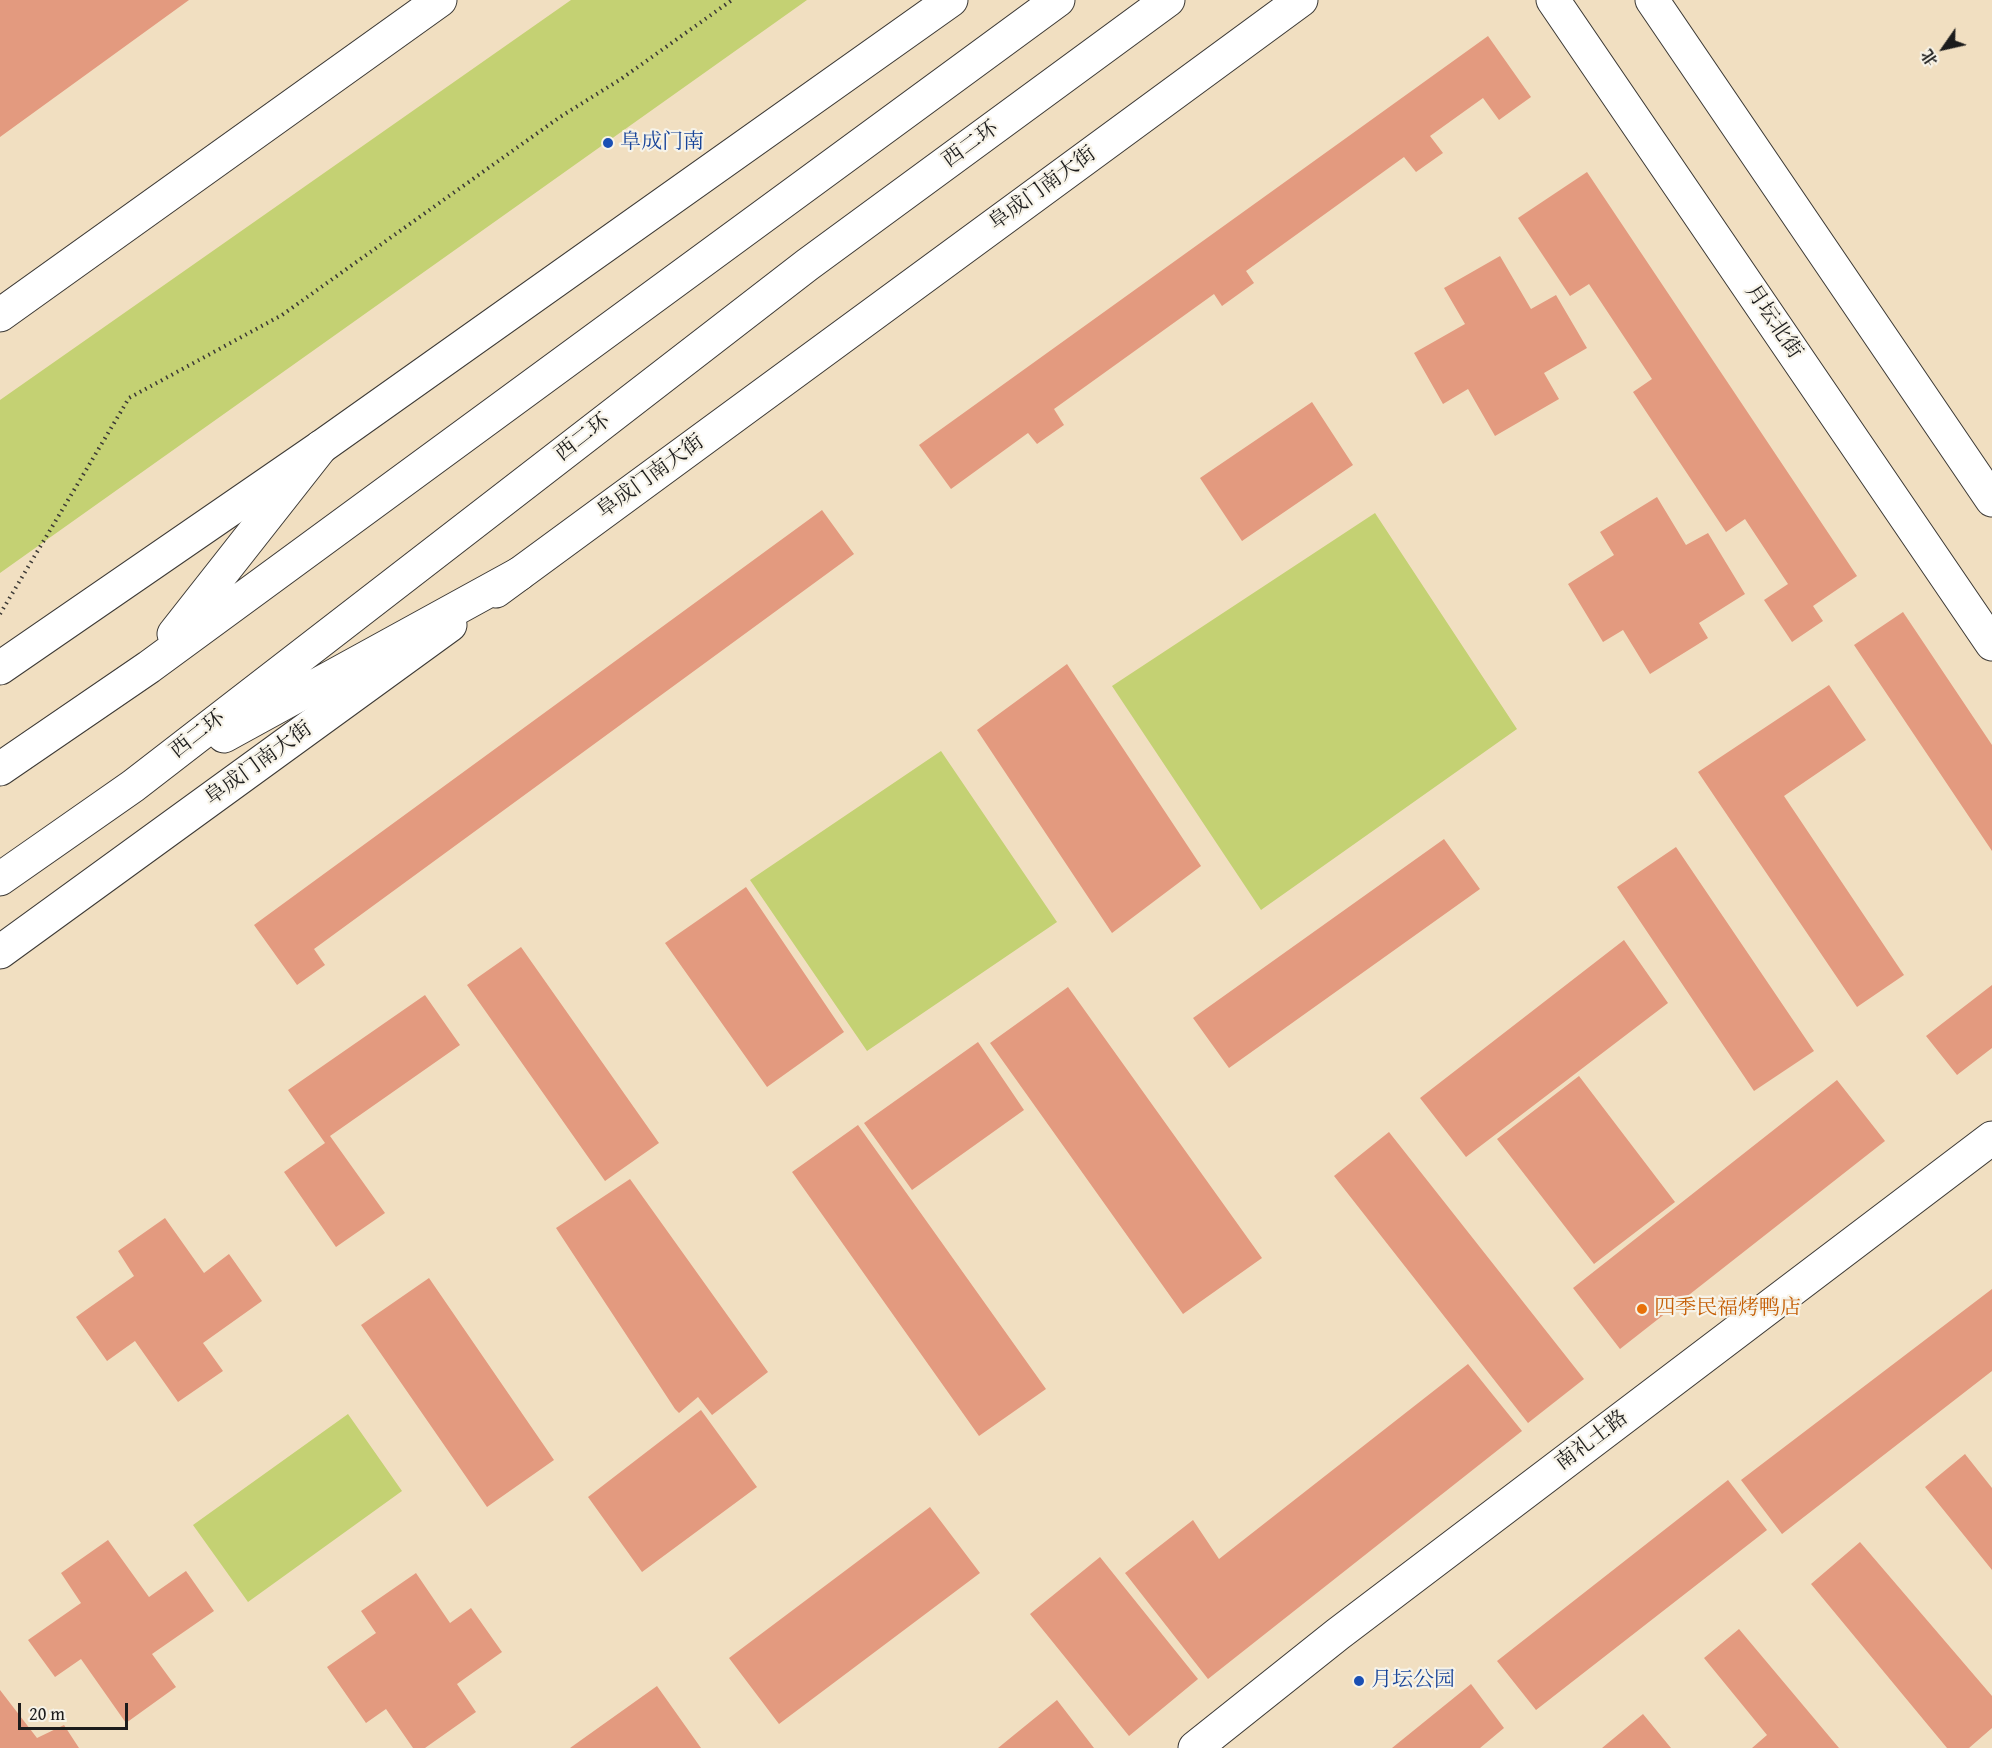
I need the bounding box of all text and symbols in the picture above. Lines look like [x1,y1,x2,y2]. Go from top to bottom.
north arrow [1914,18,1974,78]
text: 北 [1915,45,1944,71]
street label: 西二环 [938,116,1004,174]
place label: 阜成门南 [620,130,704,156]
marker: 阜成门南 [601,136,615,150]
street label: 阜成门南大街 [985,142,1101,236]
street label: 月坛北街 [1739,280,1807,364]
street label: 西二环 [550,409,616,467]
street label: 阜成门南大街 [593,430,709,524]
street label: 西二环 [165,706,231,764]
street label: 阜成门南大街 [201,717,317,811]
place label: 四季民福烤鸭店 [1654,1296,1801,1322]
marker: 四季民福烤鸭店 [1635,1302,1649,1316]
street label: 南礼士路 [1551,1406,1633,1476]
place label: 月坛公园 [1371,1668,1455,1694]
marker: 月坛公园 [1352,1674,1366,1688]
scale bar [21,1691,130,1729]
text: 20 m [29,1700,65,1727]

